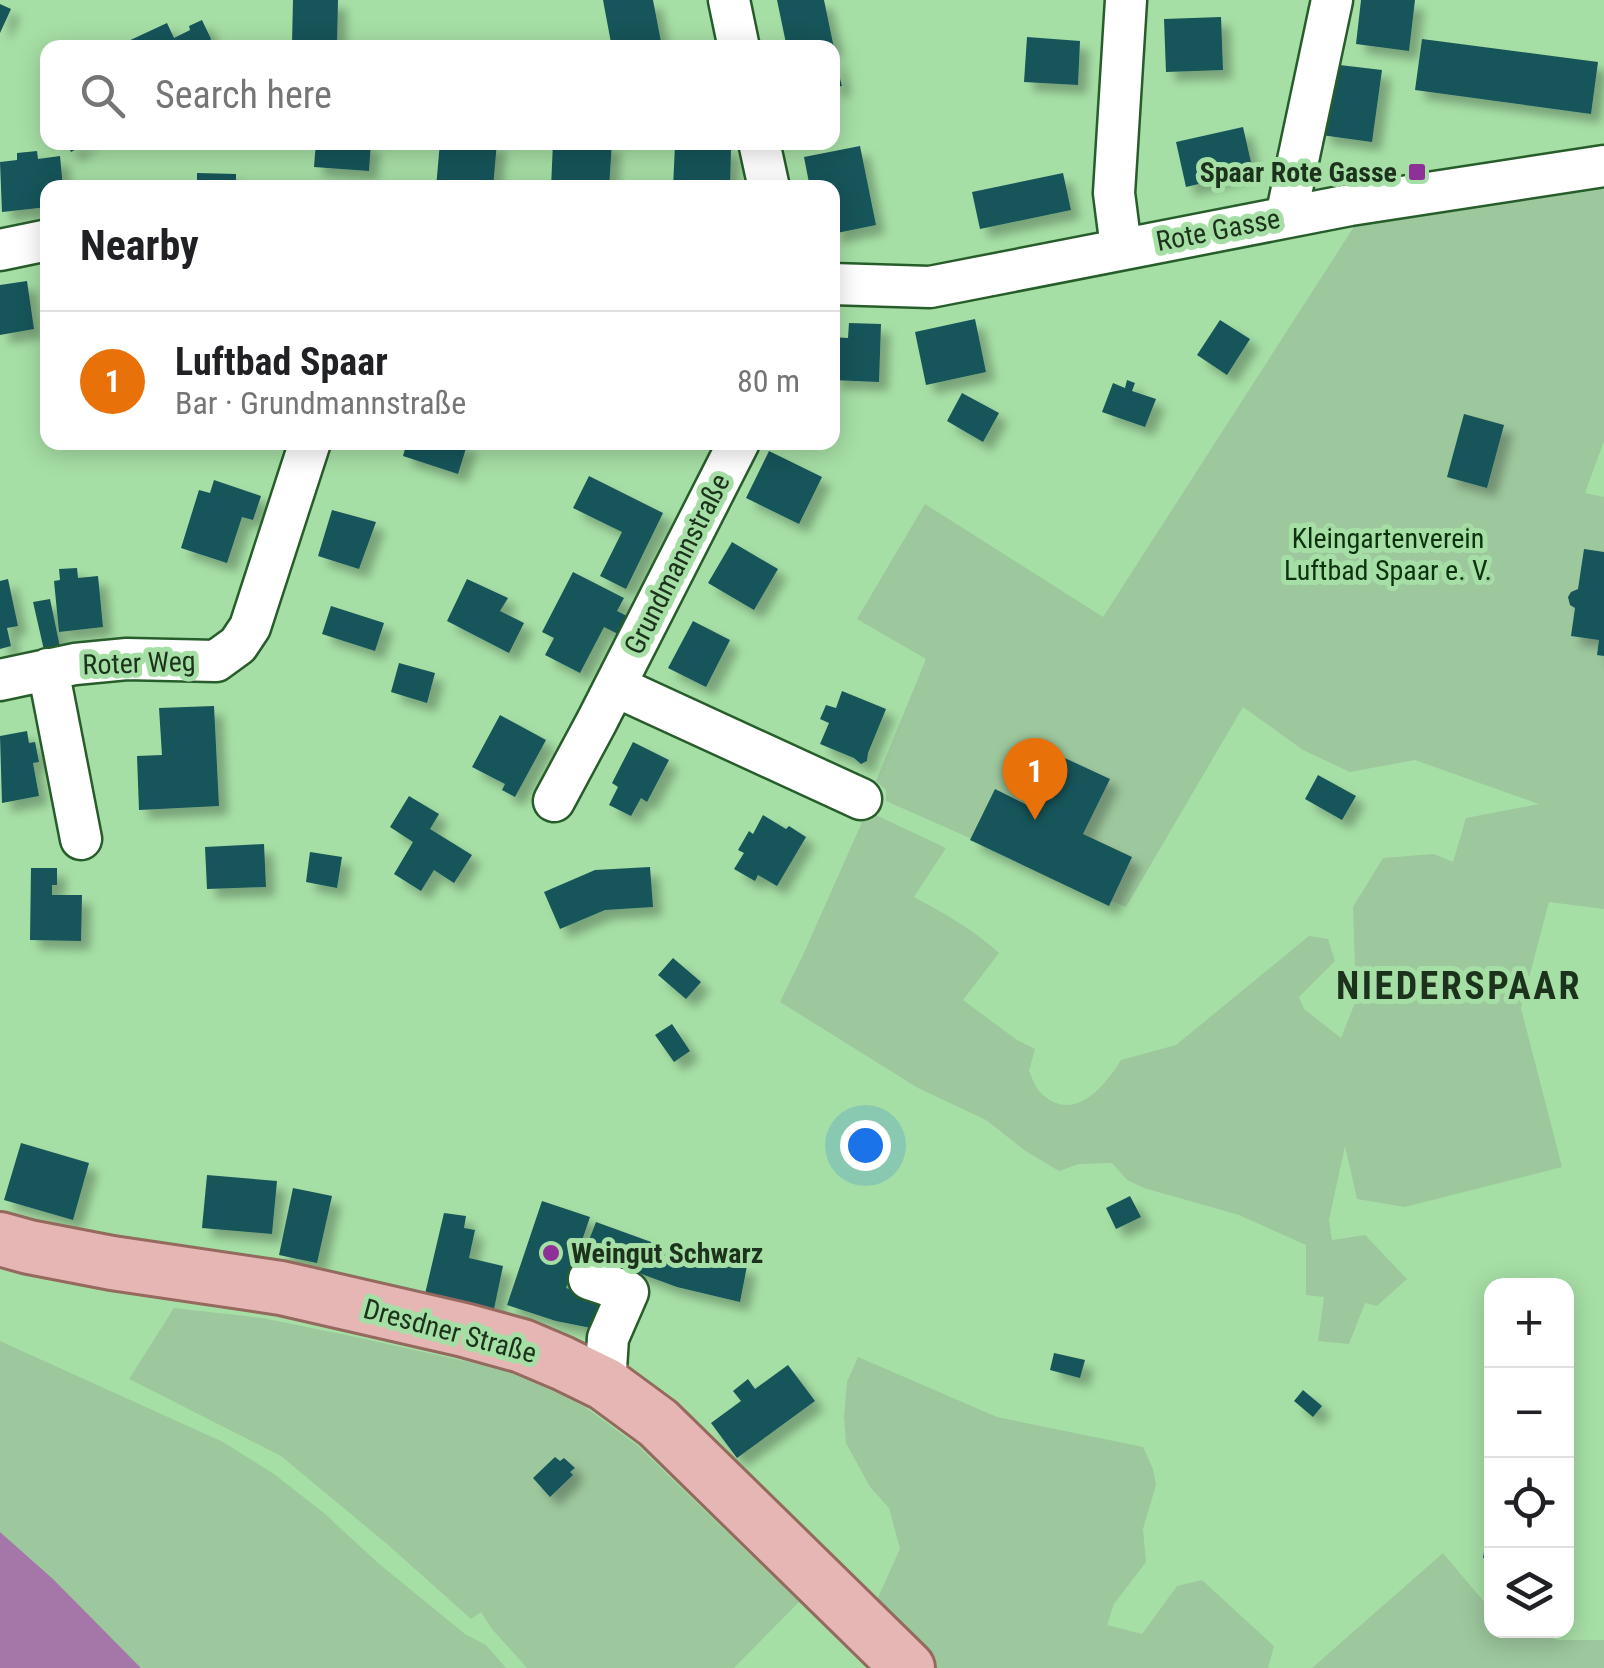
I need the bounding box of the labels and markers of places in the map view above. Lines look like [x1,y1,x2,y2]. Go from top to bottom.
place label: Spaar Rote Gasse [1200,156,1397,189]
marker: Spaar Rote Gasse [1406,161,1428,183]
pin: 1 [1002,738,1068,820]
place label: Weingut Schwarz [571,1237,763,1270]
marker: Weingut Schwarz [540,1242,562,1264]

